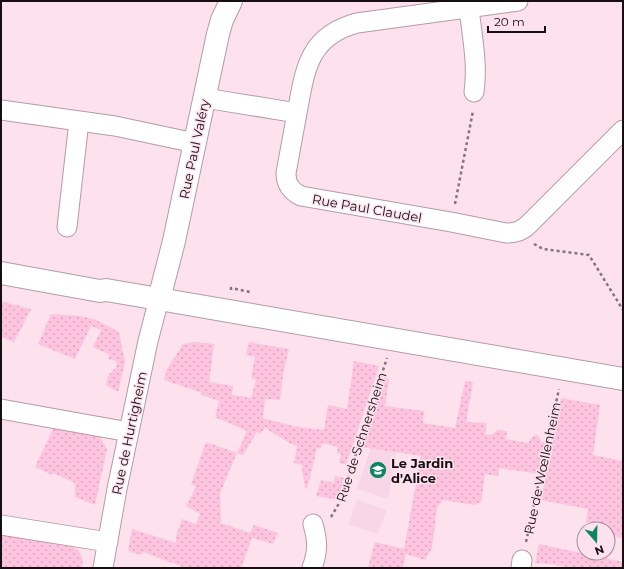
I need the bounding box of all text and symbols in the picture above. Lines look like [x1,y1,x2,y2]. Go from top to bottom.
scale bar [488,8,545,34]
text: 20 m [494,14,525,29]
street label: Rue Paul Valéry [176,97,213,200]
street label: Rue Paul Claudel [311,190,423,226]
street label: Rue de Hurtigheim [108,370,150,496]
street label: Rue de Schnersheim [332,370,390,504]
street label: Rue de Wœllenheim [520,400,564,536]
place label: Le Jardin d'Alice [391,455,453,486]
school or university icon: Le Jardin d'Alice [368,460,388,480]
north arrow [576,521,616,561]
text: N [593,542,606,558]

